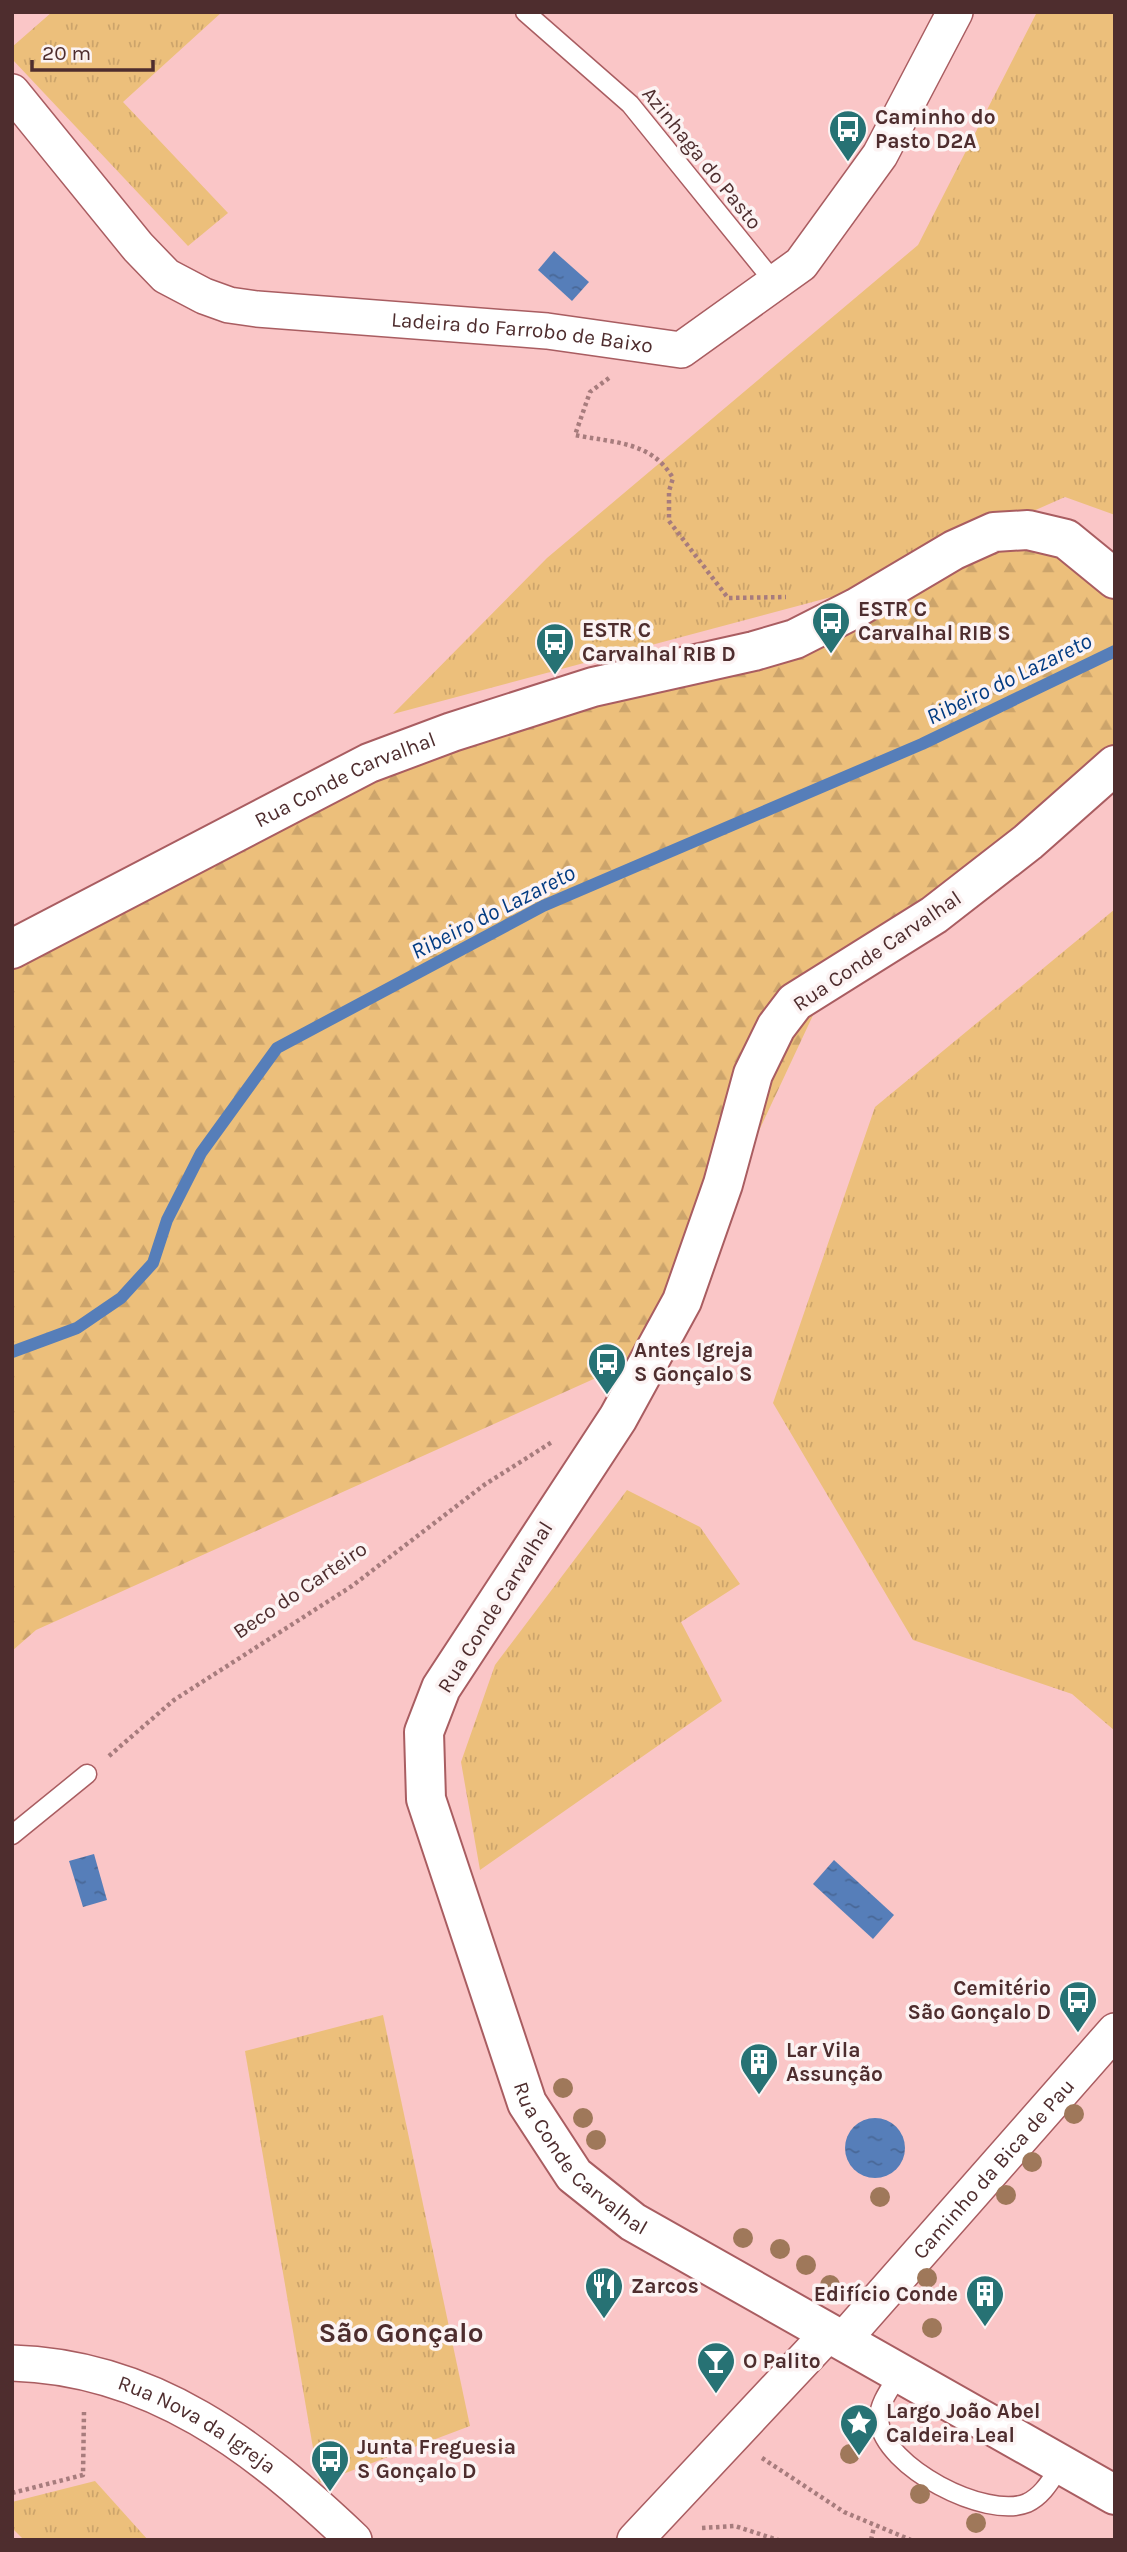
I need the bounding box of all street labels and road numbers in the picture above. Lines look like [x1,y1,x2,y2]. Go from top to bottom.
street label: Azinhaga do Pasto [637,82,767,234]
street label: Ladeira do Farrobo de Baixo [390,307,654,358]
street label: Rua Conde Carvalhal [250,727,439,832]
street label: Rua Conde Carvalhal [788,886,966,1016]
street label: Rua Conde Carvalhal [432,1517,558,1697]
street label: Beco do Carteiro [229,1536,371,1644]
street label: Caminho da Bica de Pau [908,2074,1079,2264]
street label: Rua Conde Carvalhal [509,2079,652,2240]
street label: Rua Nova da Igreja [115,2370,281,2479]

